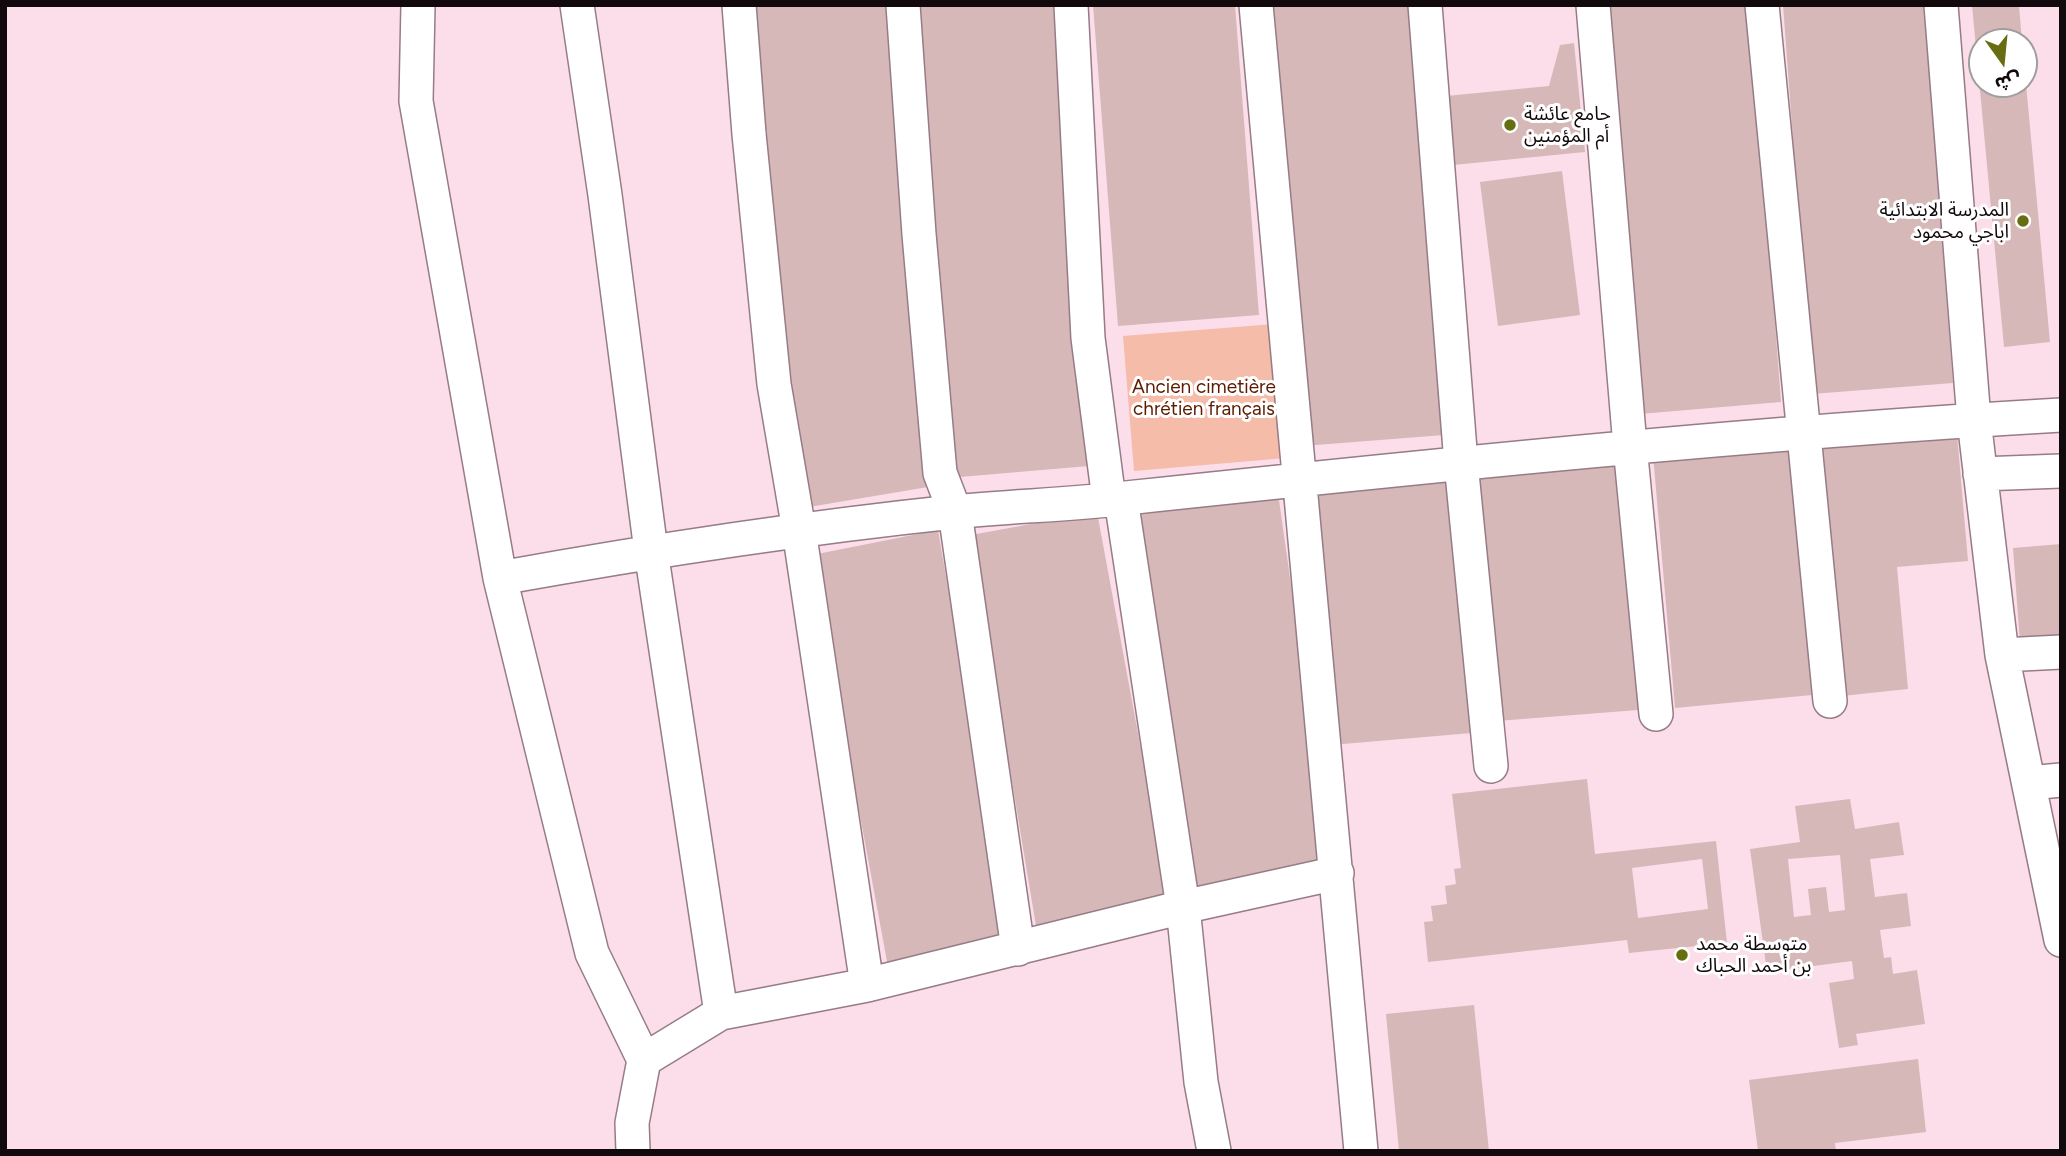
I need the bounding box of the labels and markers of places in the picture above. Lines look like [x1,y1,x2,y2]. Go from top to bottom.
place label: جامع عائشة أم المؤمنين [1524,103,1611,147]
marker: جامع عائشة أم المؤمنين [1502,117,1518,133]
place label: المدرسة الابتدائية اباجي محمود [1879,199,2009,243]
marker: المدرسة الابتدائية اباجي محمود [2015,213,2031,229]
place label: متوسطة محمد بن أحمد الحباك [1696,933,1811,977]
marker: متوسطة محمد بن أحمد الحباك [1674,947,1690,963]

